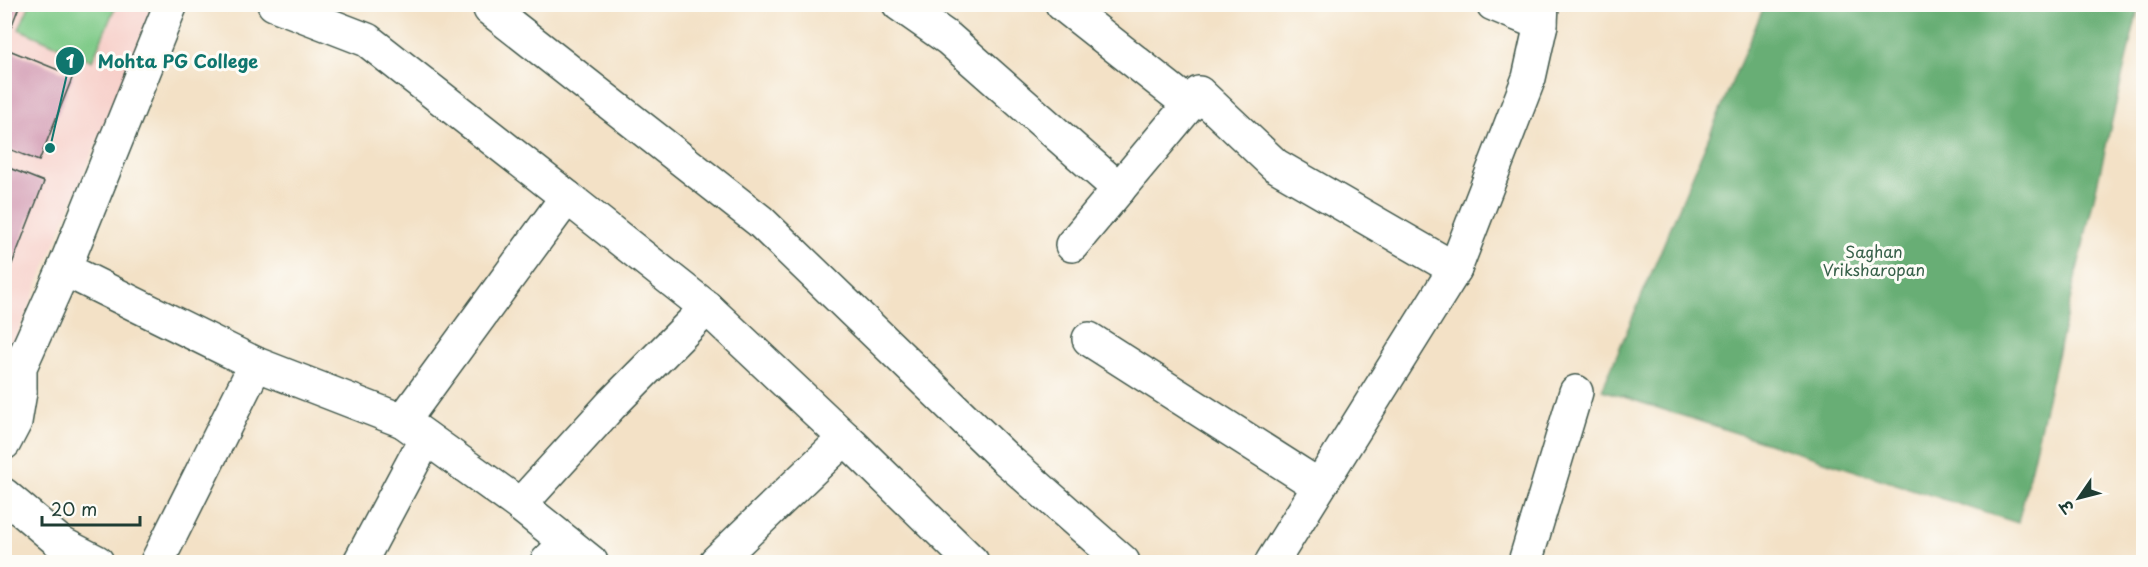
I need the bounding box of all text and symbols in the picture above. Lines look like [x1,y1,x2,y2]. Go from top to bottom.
callout: Mohta PG College [55,43,270,79]
text: 1 [66,47,75,74]
text: Mohta PG College [98,47,258,74]
park label: Saghan Vriksharopan [1823,239,1925,281]
north arrow [2049,468,2109,528]
scale bar [42,489,140,527]
text: 20 m [51,495,97,522]
text: उ [2052,495,2080,520]

